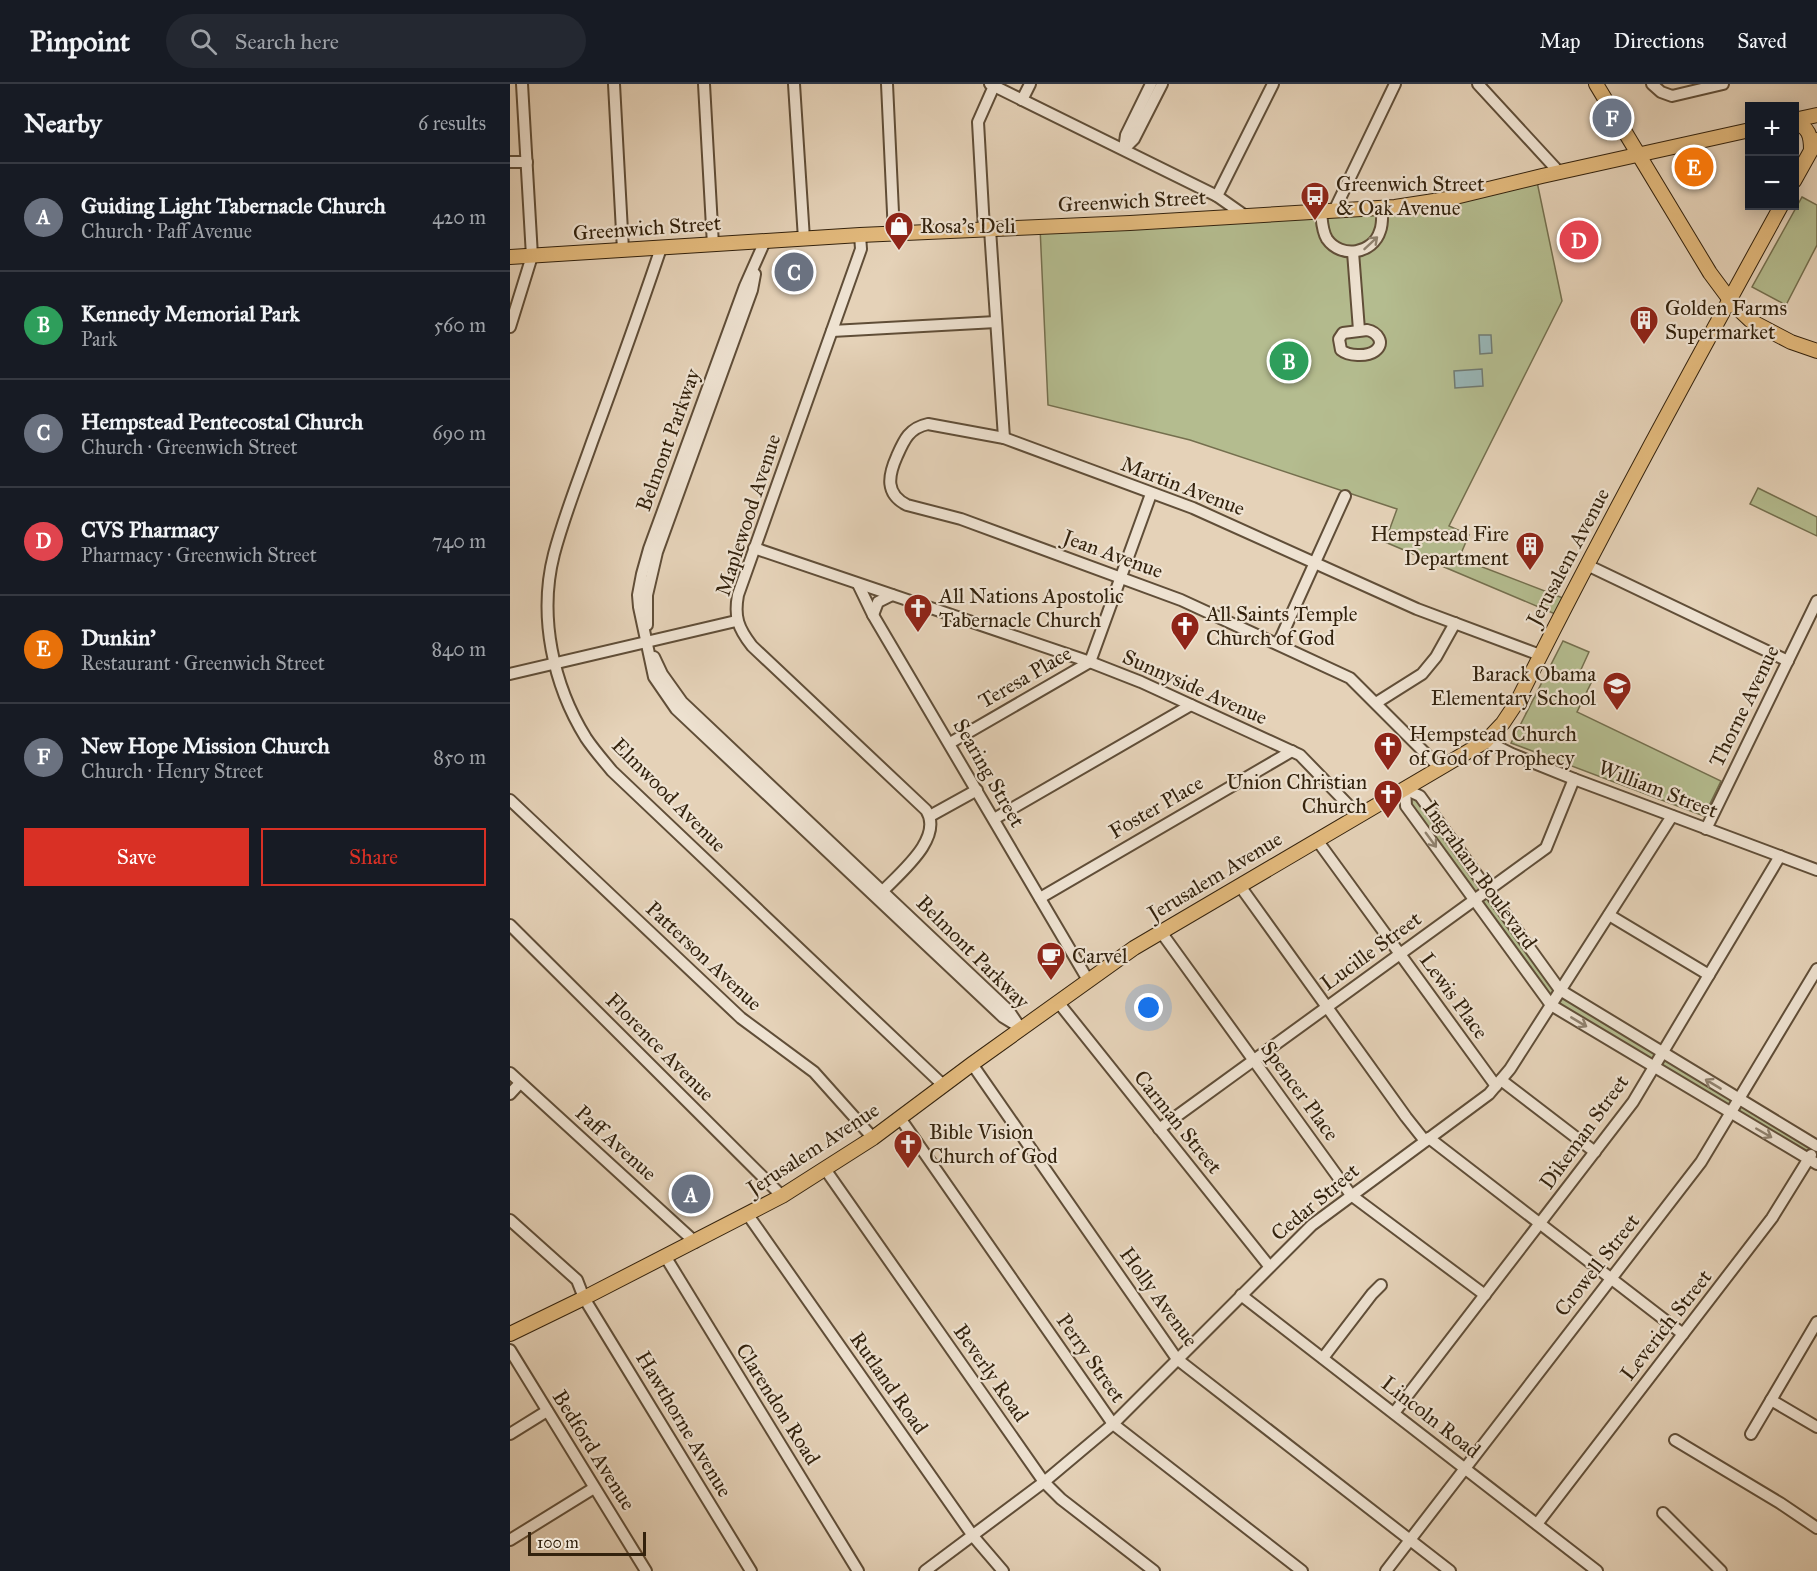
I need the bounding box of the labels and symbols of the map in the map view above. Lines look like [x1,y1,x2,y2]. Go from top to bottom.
pin: F [1592,96,1632,141]
pin: E [1674,144,1714,190]
place label: Greenwich Street & Oak Avenue [1336,171,1485,221]
bus stop icon: Greenwich Street & Oak Avenue [1299,180,1331,222]
street label: Greenwich Street [1057,184,1207,218]
street label: Greenwich Street [572,210,722,246]
shop icon: Rosa's Deli [883,210,915,252]
place label: Rosa's Deli [920,213,1016,239]
pin: D [1560,218,1598,262]
one-way arrow [1363,236,1378,250]
pin: C [774,250,814,294]
place label: Golden Farms Supermarket [1665,295,1787,345]
building icon: Golden Farms Supermarket [1628,304,1660,346]
pin: B [1270,338,1308,384]
street label: Belmont Parkway [630,364,706,515]
street label: Maplewood Avenue [710,431,786,599]
street label: Martin Avenue [1117,450,1249,522]
street label: Jerusalem Avenue [1520,484,1615,632]
place label: Hempstead Fire Department [1370,521,1510,571]
street label: Jean Avenue [1058,523,1167,584]
building icon: Hempstead Fire Department [1514,530,1546,572]
place label: All Nations Apostolic Tabernacle Church [938,583,1124,633]
church icon: All Nations Apostolic Tabernacle Church [902,592,934,634]
place label: All Saints Temple Church of God [1205,601,1358,651]
church icon: All Saints Temple Church of God [1169,610,1201,652]
street label: Teresa Place [974,640,1076,714]
street label: Thorne Avenue [1703,641,1785,771]
street label: Sunnyside Avenue [1119,643,1272,731]
place label: Barack Obama Elementary School [1431,661,1596,711]
school or university icon: Barack Obama Elementary School [1601,670,1633,712]
street label: Searing Street [947,714,1031,832]
place label: Hempstead Church of God of Prophecy [1409,721,1577,771]
church icon: Hempstead Church of God of Prophecy [1372,730,1404,772]
street label: Elmwood Avenue [606,732,732,858]
street label: William Street [1594,754,1722,824]
place label: Union Christian Church [1227,769,1367,819]
street label: Foster Place [1104,770,1208,844]
church icon: Union Christian Church [1372,778,1404,820]
street label: Ingraham Boulevard [1417,796,1543,955]
street label: Jerusalem Avenue [1141,826,1287,927]
one-way arrow [1425,831,1437,847]
street label: Belmont Parkway [911,890,1036,1015]
street label: Patterson Avenue [641,896,768,1017]
street label: Lucille Street [1316,905,1427,996]
cafe icon: Carvel [1035,940,1067,982]
place label: Carvel [1072,943,1128,969]
street label: Lewis Place [1414,948,1494,1044]
street label: Florence Avenue [600,987,720,1107]
your location [1134,993,1163,1022]
one-way arrow [1570,1017,1587,1029]
street label: Spencer Place [1255,1036,1345,1146]
street label: Carman Street [1128,1065,1228,1179]
street label: Dikeman Street [1534,1069,1635,1194]
one-way arrow [1705,1077,1722,1089]
street label: Jerusalem Avenue [740,1097,884,1202]
street label: Paff Avenue [570,1100,662,1186]
place label: Bible Vision Church of God [929,1119,1058,1169]
one-way arrow [1755,1127,1772,1139]
church icon: Bible Vision Church of God [892,1128,924,1170]
street label: Cedar Street [1266,1157,1365,1246]
pin: A [672,1172,711,1216]
street label: Crowell Street [1549,1208,1645,1322]
street label: Holly Avenue [1114,1242,1204,1352]
street label: Leverich Street [1615,1264,1718,1386]
street label: Perry Street [1051,1309,1131,1408]
street label: Beverly Road [948,1319,1034,1427]
street label: Rutland Road [844,1327,934,1440]
street label: Clarendon Road [730,1338,826,1470]
street label: Hawthorne Avenue [630,1346,738,1502]
street label: Lincoln Road [1376,1370,1486,1464]
street label: Bedford Avenue [547,1385,641,1515]
scale bar [528,1529,646,1556]

